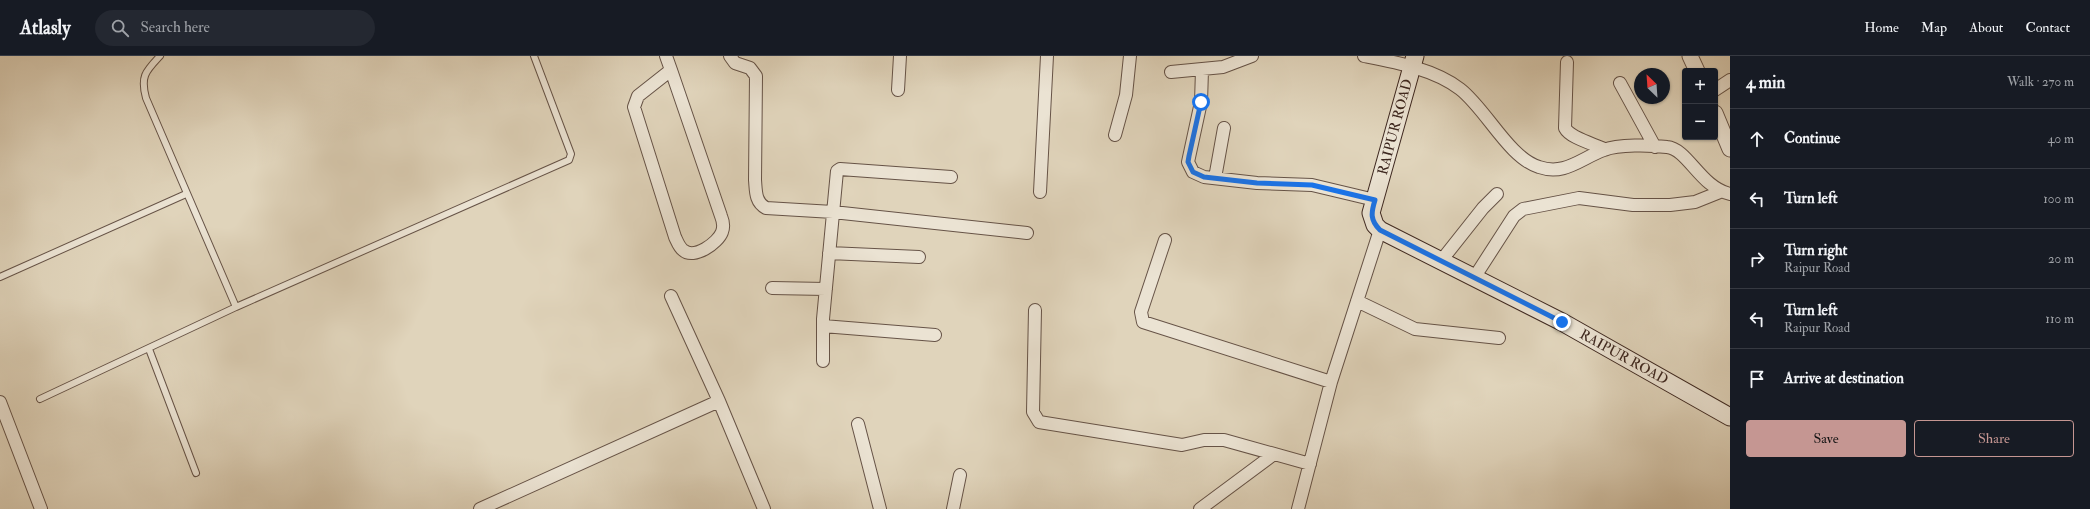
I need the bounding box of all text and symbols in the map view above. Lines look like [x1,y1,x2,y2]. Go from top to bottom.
search box [95,10,375,46]
text: Atlasly [20,16,71,40]
icon: search [109,17,131,39]
text: Search here [141,18,210,37]
text: Home [1864,19,1899,36]
text: Map [1921,19,1947,36]
text: About [1969,19,2003,36]
text: Contact [2025,19,2070,36]
north arrow [1634,68,1670,104]
map controls [1682,68,1718,140]
button: + [1682,68,1718,104]
text: 4 min [1746,72,1785,93]
text: Walk · 270 m [2007,74,2074,90]
street label: RAIPUR ROAD [1374,77,1416,177]
route start [1192,93,1210,111]
button: − [1682,104,1718,140]
icon: ahead [1746,128,1768,150]
text: Continue [1784,129,1840,148]
text: 40 m [2048,131,2074,147]
icon: left [1746,188,1768,210]
text: Turn left [1784,189,1838,208]
text: 100 m [2043,191,2074,207]
text: Turn right [1784,241,1847,260]
icon: right [1746,248,1768,270]
text: 20 m [2048,251,2074,267]
text: Raipur Road [1784,260,1850,276]
text: Turn left [1784,301,1838,320]
icon: left [1746,308,1768,330]
text: 110 m [2045,311,2074,327]
route end [1553,313,1571,331]
text: Raipur Road [1784,320,1850,336]
street label: RAIPUR ROAD [1577,326,1671,388]
icon: arrive [1746,368,1768,390]
text: Arrive at destination [1784,369,1904,388]
button: Save [1746,420,1906,457]
button: Share [1914,420,2074,457]

